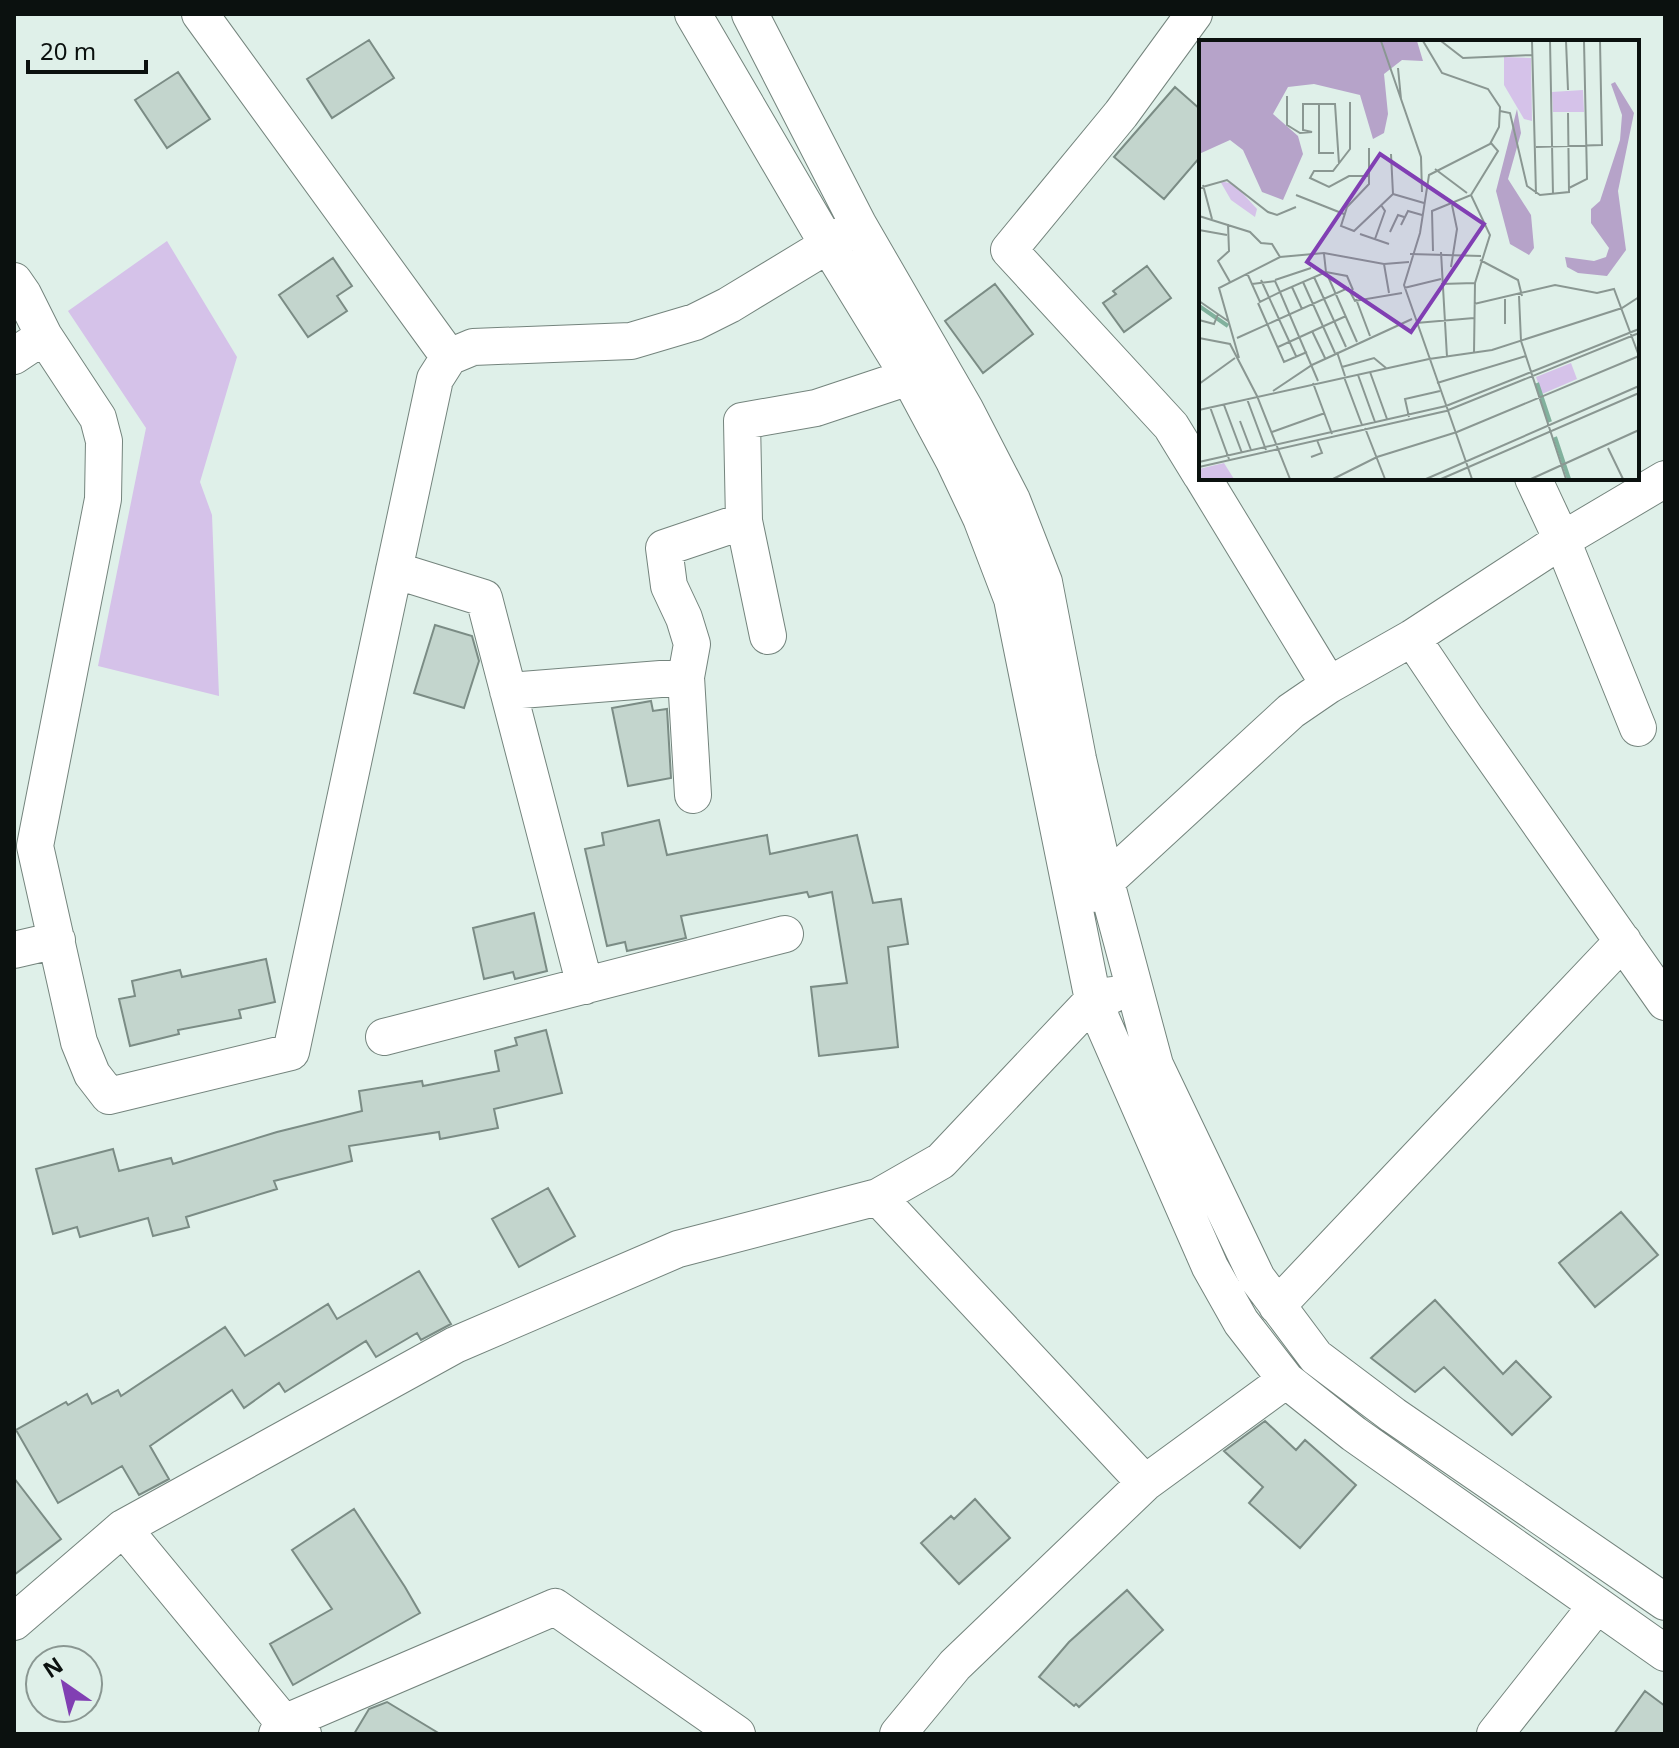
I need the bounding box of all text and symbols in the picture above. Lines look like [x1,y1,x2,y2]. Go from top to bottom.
scale bar [28,24,146,74]
text: 20 m [40,34,96,67]
inset map [1199,40,1639,480]
north arrow [24,1644,104,1724]
text: N [36,1649,68,1684]

